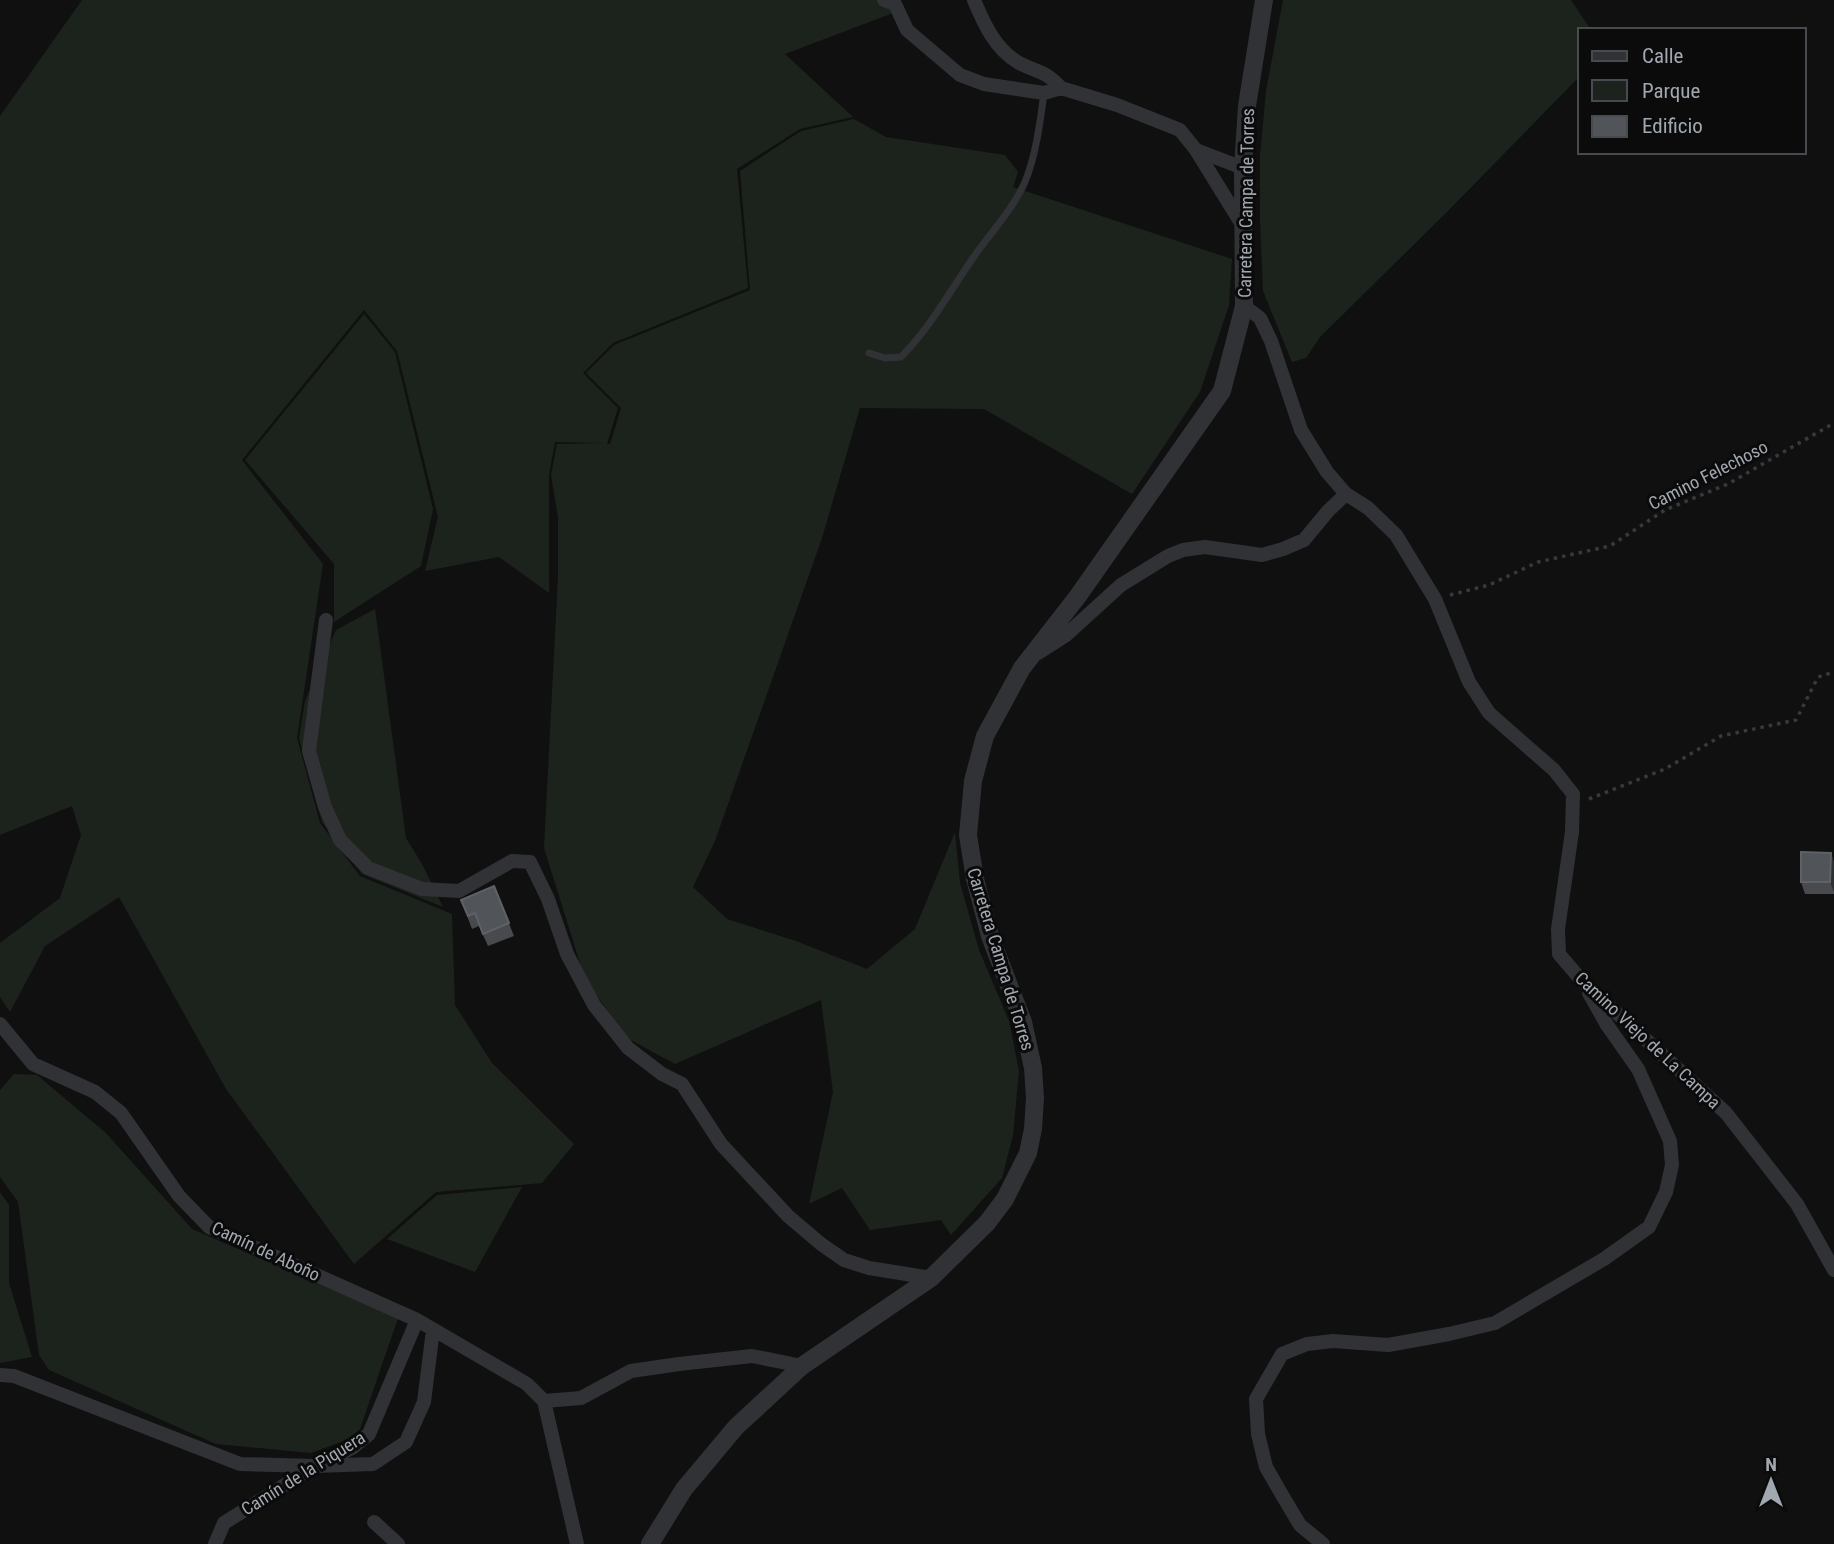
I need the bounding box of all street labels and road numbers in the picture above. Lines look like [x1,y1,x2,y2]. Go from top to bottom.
street label: Carretera Campa de Torres [1234,108,1258,298]
street label: Camino Felechoso [1645,436,1771,514]
street label: Carretera Campa de Torres [963,865,1039,1053]
street label: Camino Viejo de La Campa [1571,967,1725,1113]
street label: Camín de Aboño [209,1217,323,1285]
street label: Camín de la Piquera [237,1427,369,1519]

